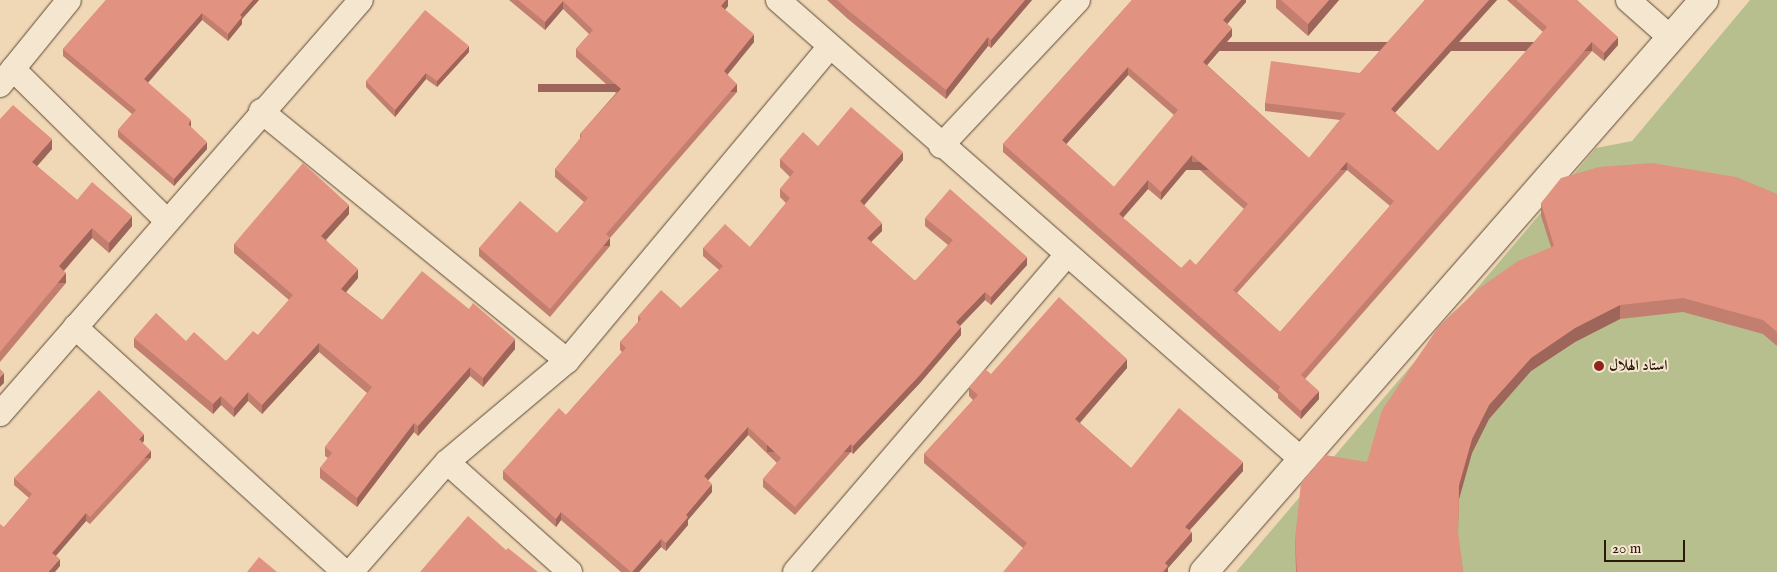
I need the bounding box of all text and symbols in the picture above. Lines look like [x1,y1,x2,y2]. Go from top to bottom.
place label: استاد الهلال [1609,357,1668,375]
marker: استاد الهلال [1593,360,1605,372]
scale bar [1607,530,1688,562]
text: 20 m [1612,539,1641,558]

